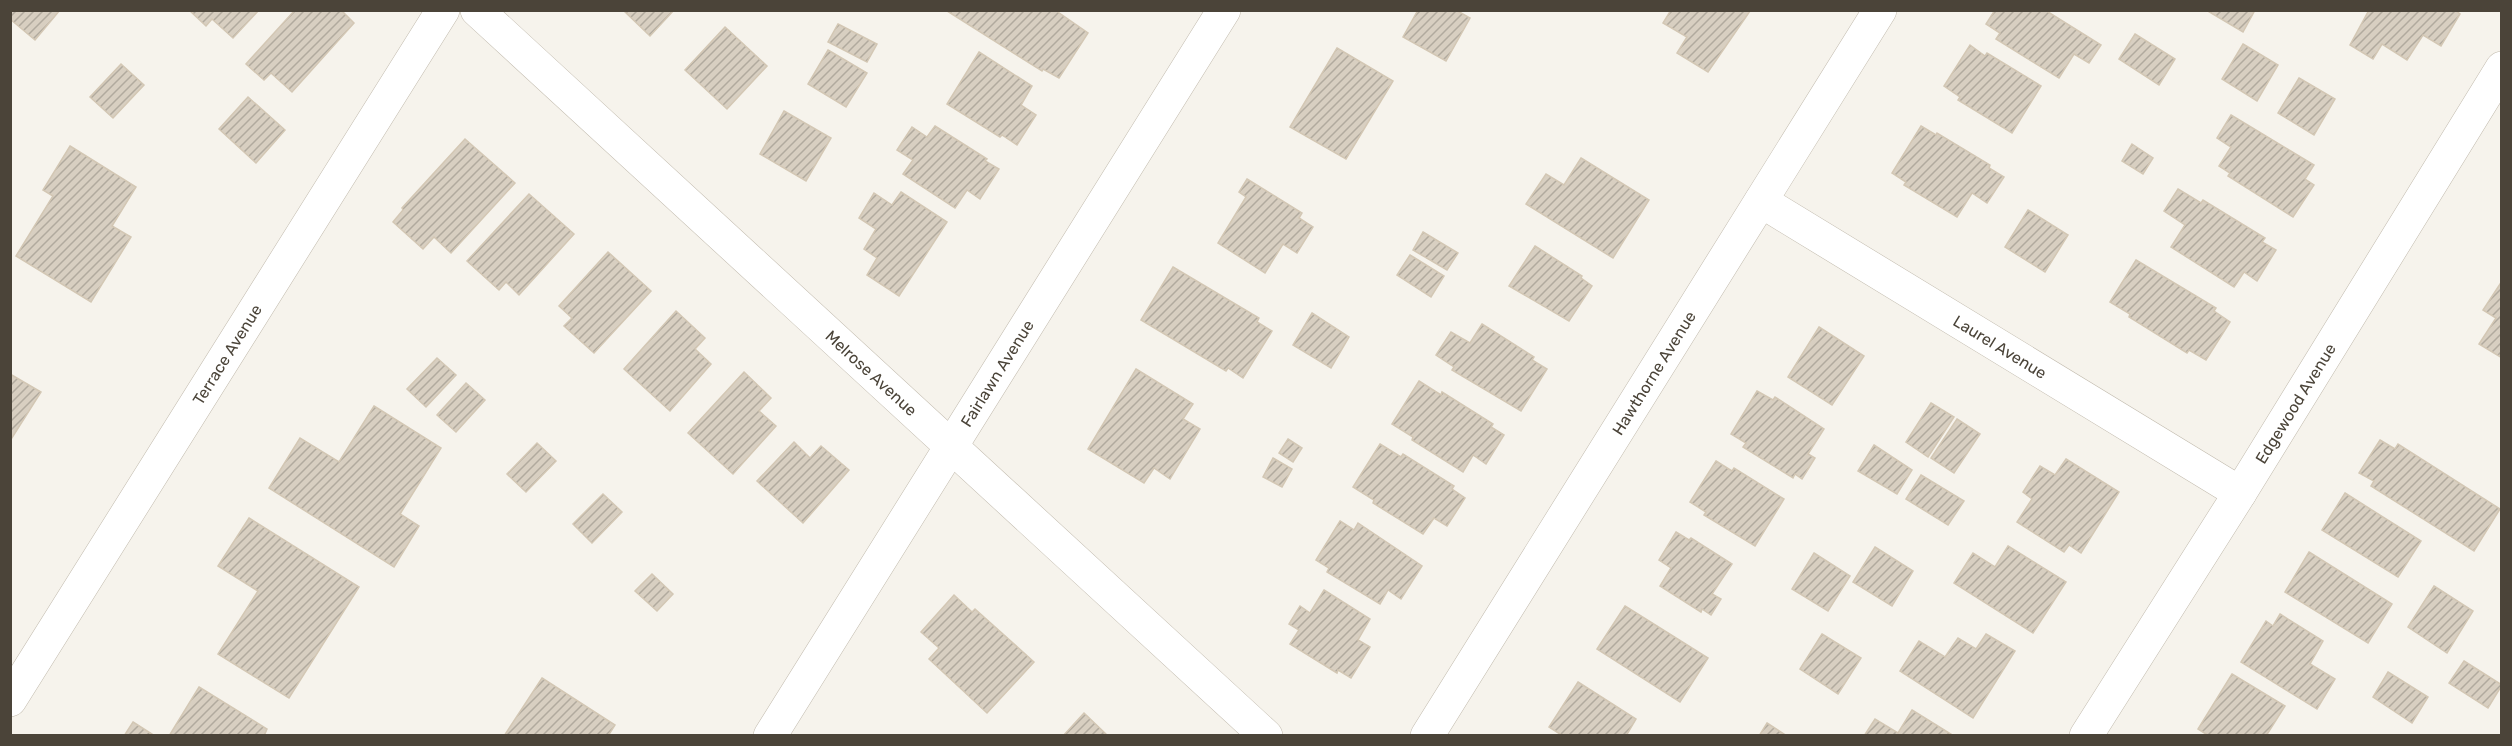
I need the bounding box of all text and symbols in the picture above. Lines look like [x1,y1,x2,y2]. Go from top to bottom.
street label: Terrace Avenue [188,301,265,408]
street label: Hawthorne Avenue [1608,307,1699,438]
street label: Laurel Avenue [1950,311,2050,382]
street label: Fairlawn Avenue [956,316,1037,430]
street label: Melrose Avenue [822,326,921,420]
street label: Edgewood Avenue [2251,340,2339,467]

